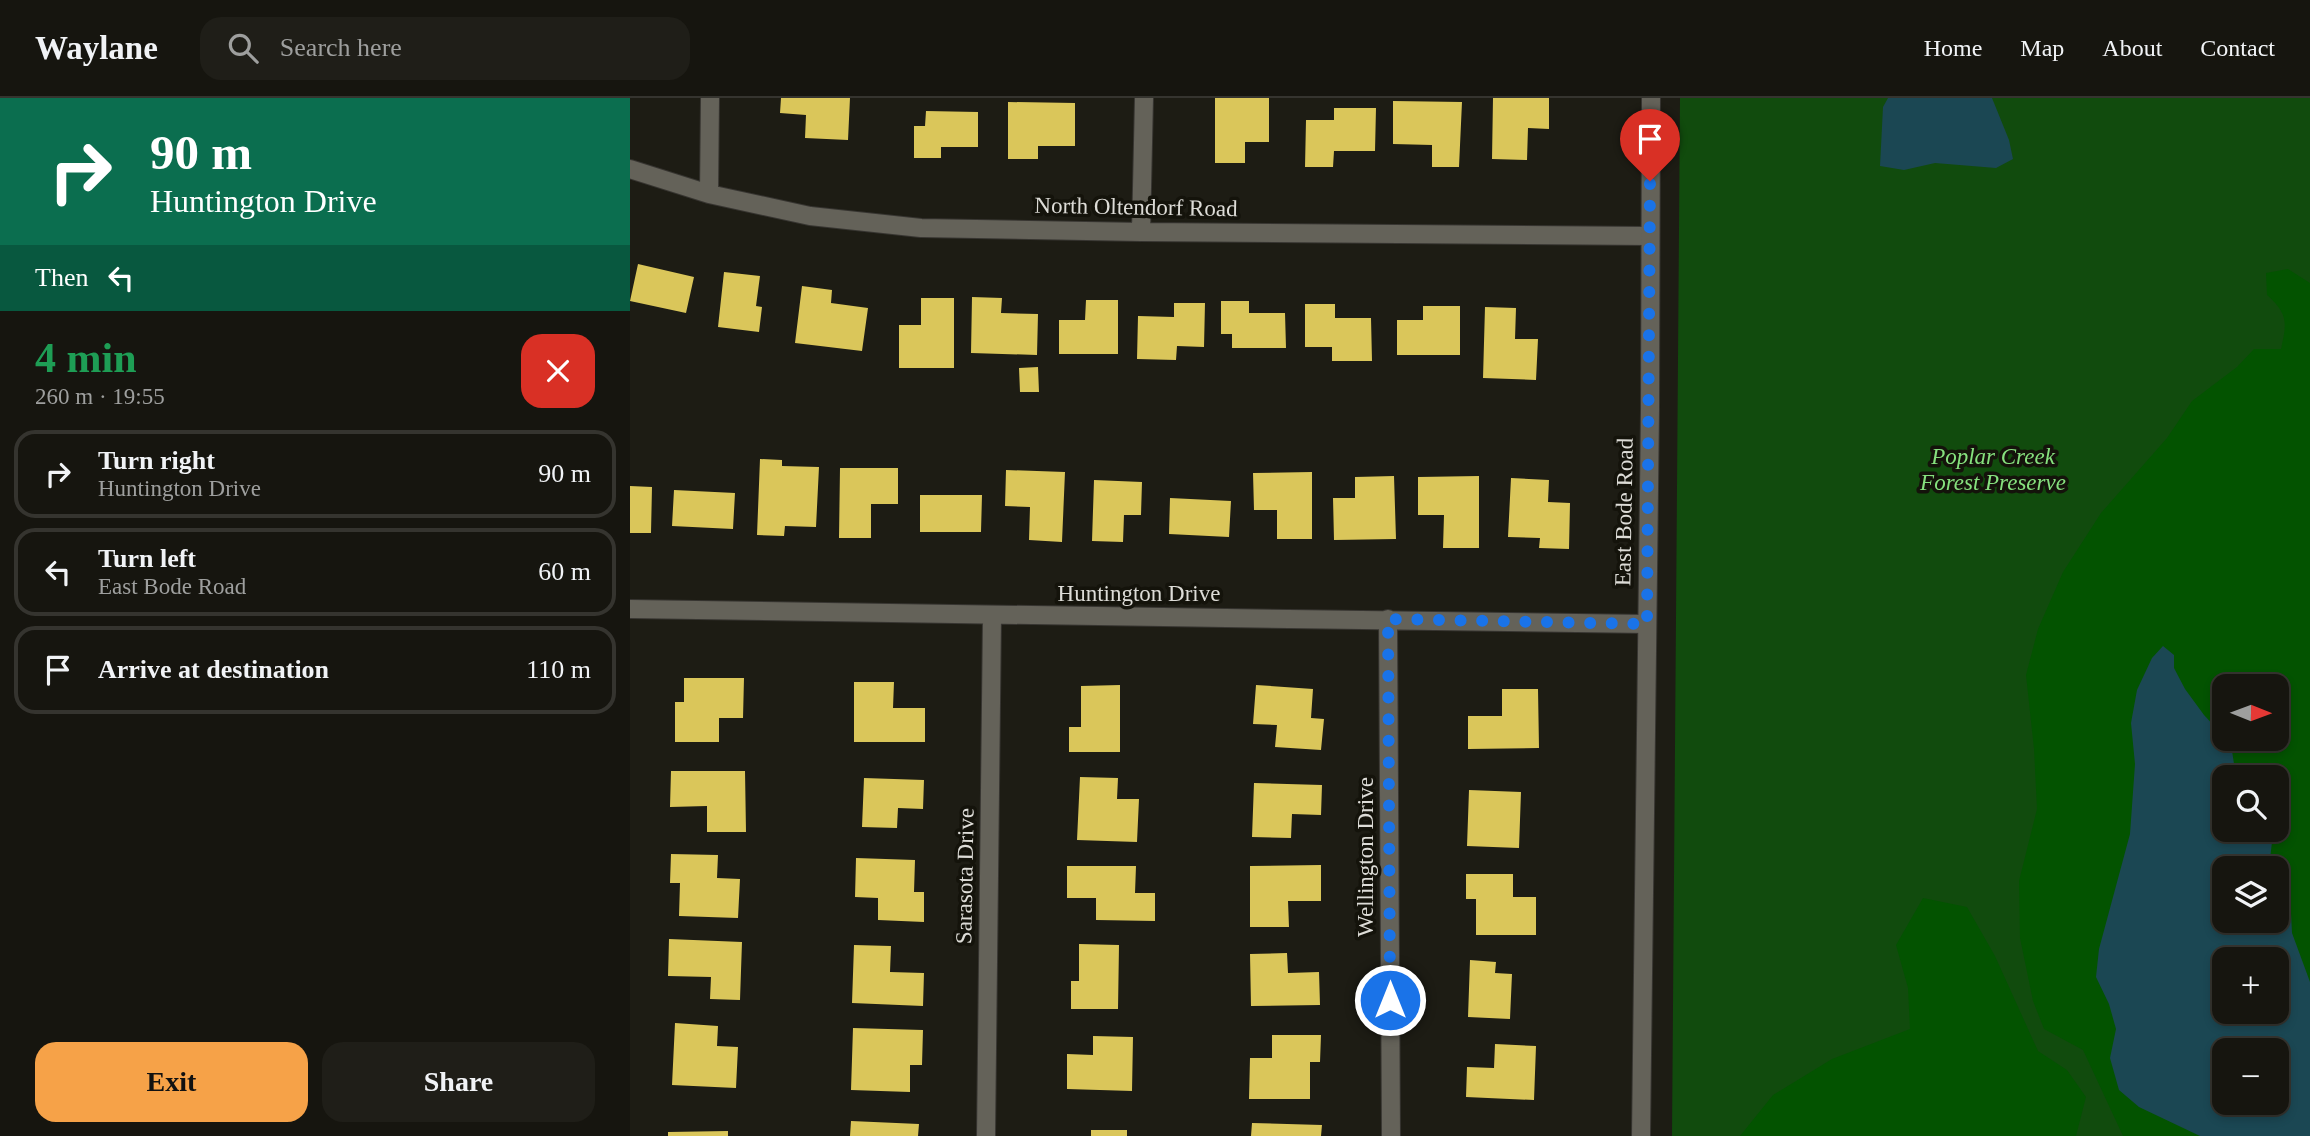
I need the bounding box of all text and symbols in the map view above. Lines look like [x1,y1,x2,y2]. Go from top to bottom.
search box [200,17,690,80]
icon: search [224,29,262,67]
text: Waylane [35,30,158,66]
text: Search here [280,33,402,62]
text: Home [1924,35,1982,61]
text: Map [2020,35,2064,61]
text: About [2102,35,2162,61]
text: Contact [2200,35,2275,61]
pin [1620,109,1680,181]
icon: arrive [1631,120,1669,158]
text: 90 m [150,125,252,180]
icon: right [35,126,126,217]
text: Huntington Drive [150,183,377,219]
street label: North Oltendorf Road [1034,193,1238,221]
icon: left [102,259,140,297]
text: Then [35,263,88,292]
button: close [521,334,595,408]
text: 4 min [35,335,137,381]
text: 260 m · 19:55 [35,384,165,409]
street label: East Bode Road [1610,437,1638,586]
park label: Poplar Creek Forest Preserve [1919,444,2066,495]
text: Turn right [98,446,215,475]
icon: right [39,455,77,493]
text: 90 m [538,459,591,488]
text: Huntington Drive [98,476,261,501]
text: Turn left [98,544,196,573]
icon: left [39,553,77,591]
text: 60 m [538,557,591,586]
text: East Bode Road [98,574,246,599]
street label: Huntington Drive [1058,581,1220,606]
icon: arrive [39,651,77,689]
text: Arrive at destination [98,655,329,684]
text: 110 m [526,655,591,684]
north arrow [2212,674,2289,751]
map controls [2212,674,2289,1115]
button: search [2212,765,2289,842]
street label: Wellington Drive [1353,777,1378,937]
street label: Sarasota Drive [951,808,979,944]
button: layers [2212,856,2289,933]
button: + [2212,947,2289,1024]
position arrow [1353,963,1427,1037]
button: − [2212,1038,2289,1115]
button: Exit [35,1042,308,1122]
button: Share [322,1042,595,1122]

